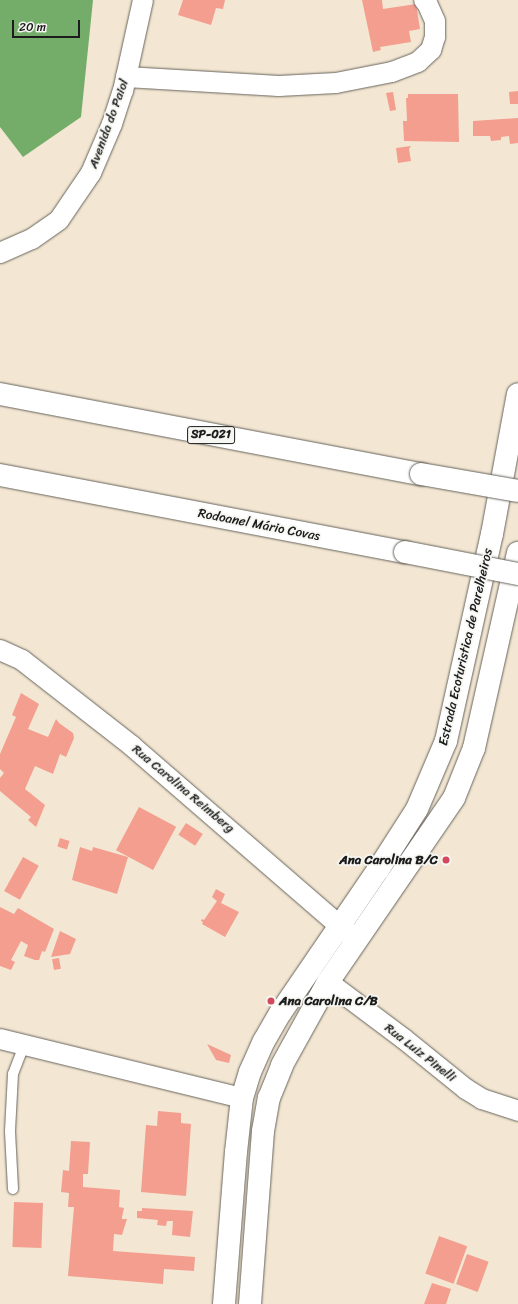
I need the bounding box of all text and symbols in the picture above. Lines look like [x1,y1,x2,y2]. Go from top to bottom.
scale bar [14,12,82,38]
text: 20 m [19,16,46,38]
street label: Avenida do Paiol [86,77,132,171]
road number: SP-021 [187,425,235,445]
street label: Rodoanel Mário Covas [196,505,322,545]
street label: Estrada Ecoturistica de Parelheiros [436,547,496,747]
street label: Rua Carolina Reimberg [129,742,237,836]
place label: Ana Carolina B/C [339,852,438,868]
marker: Ana Carolina B/C [441,855,451,865]
place label: Ana Carolina C/B [279,993,378,1009]
marker: Ana Carolina C/B [266,996,276,1006]
street label: Rua Luiz Pinelli [381,1020,459,1086]

